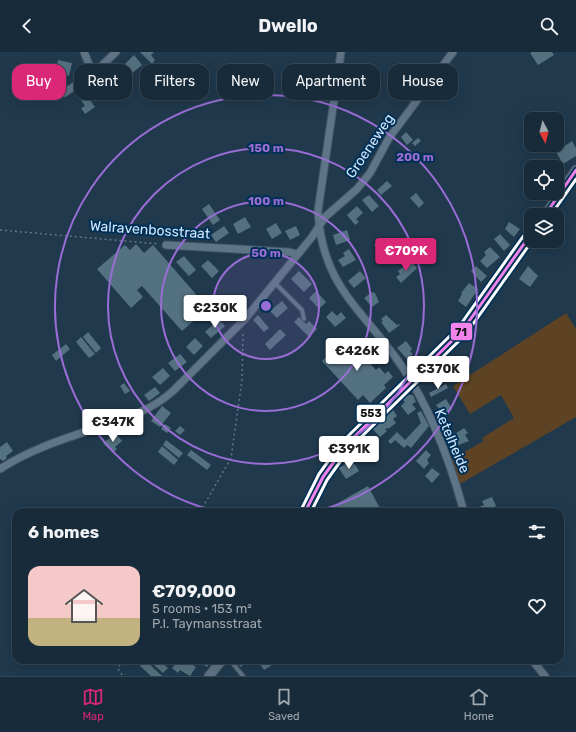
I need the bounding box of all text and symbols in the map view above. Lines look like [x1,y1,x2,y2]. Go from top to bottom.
icon: back [16,15,38,37]
text: Dwello [258,15,318,37]
icon: search [538,15,560,37]
chip: Buy [12,64,66,100]
chip: Rent [74,64,132,100]
chip: Filters [140,64,209,100]
chip: New [217,64,274,100]
chip: Apartment [282,64,380,100]
chip: House [388,64,458,100]
street label: Groeneweg [342,111,398,181]
north arrow [524,112,564,152]
map controls [524,112,564,248]
text: 150 m [248,141,284,155]
text: 200 m [396,150,434,164]
button: locate [524,160,564,200]
text: 100 m [248,194,284,208]
button: layers [524,208,564,248]
street label: Walravenbosstraat [89,217,211,243]
pin: €709K [378,238,434,272]
text: €709K [384,243,428,258]
text: 50 m [251,246,281,260]
pin: €230K [187,295,243,329]
centre of rings [259,299,273,313]
text: €230K [193,300,237,315]
line badge: 71 [450,322,473,341]
text: 71 [455,326,467,339]
pin: €426K [329,338,385,372]
text: €426K [335,343,379,358]
pin: €370K [410,356,466,390]
text: €370K [416,361,460,376]
line badge: 553 [356,404,386,423]
street label: Ketelheide [431,406,473,476]
text: 553 [360,407,382,420]
pin: €347K [85,409,141,443]
text: €347K [91,414,135,429]
pin: €391K [321,436,377,470]
text: €391K [328,441,370,456]
icon: filters [526,521,548,543]
text: 6 homes [28,522,99,542]
text: €709,000 [152,581,236,601]
icon: home [60,582,108,630]
icon: heart [526,595,548,617]
text: 5 rooms · 153 m² [152,601,252,616]
text: P.I. Taymansstraat [152,616,262,631]
tab: Map [82,686,104,723]
tab: Saved [268,686,300,723]
tab: Home [464,686,494,723]

